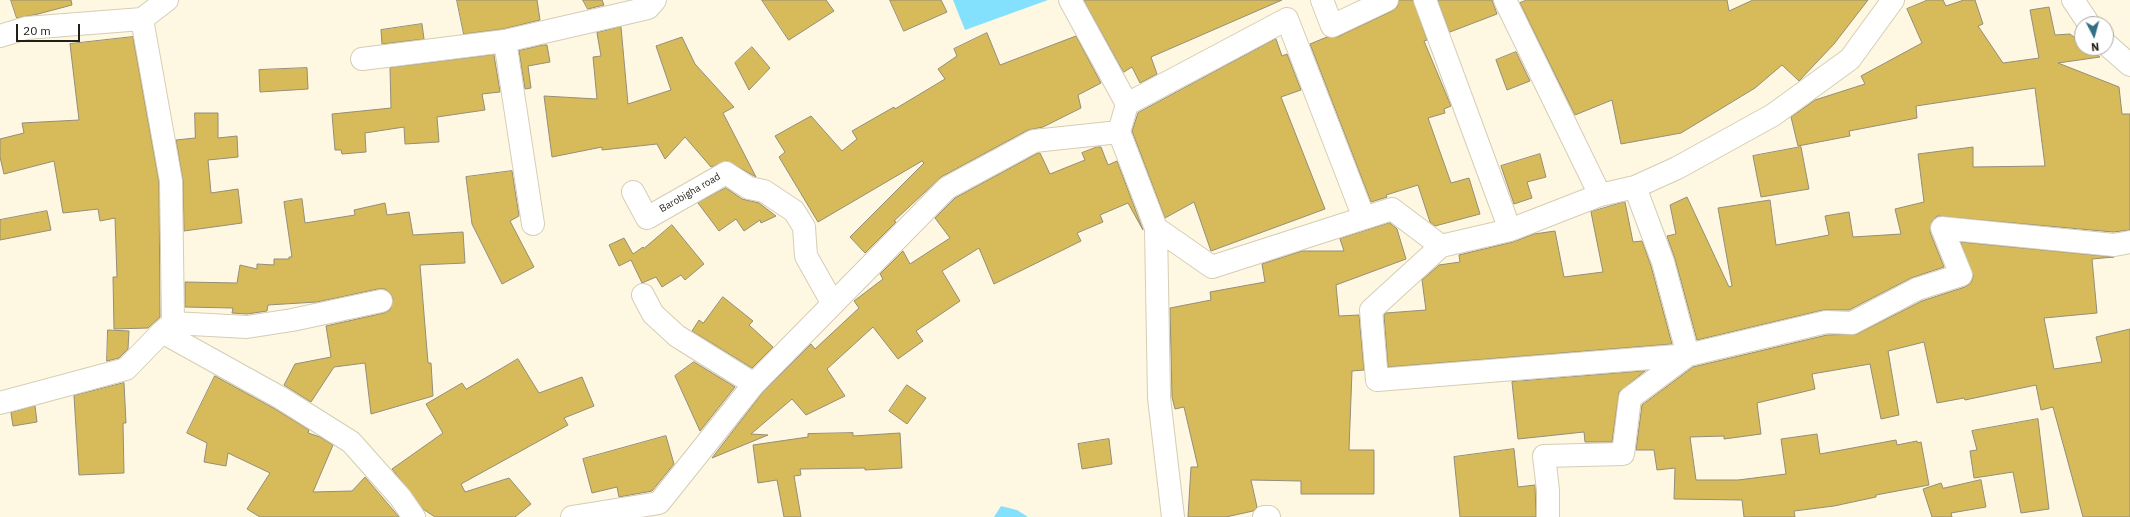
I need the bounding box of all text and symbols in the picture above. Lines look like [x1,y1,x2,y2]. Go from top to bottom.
scale bar [18,16,82,42]
north arrow [2074,16,2114,56]
text: 20 m [23,23,51,38]
text: N [2090,40,2100,54]
street label: Barobigha road [657,171,723,215]

